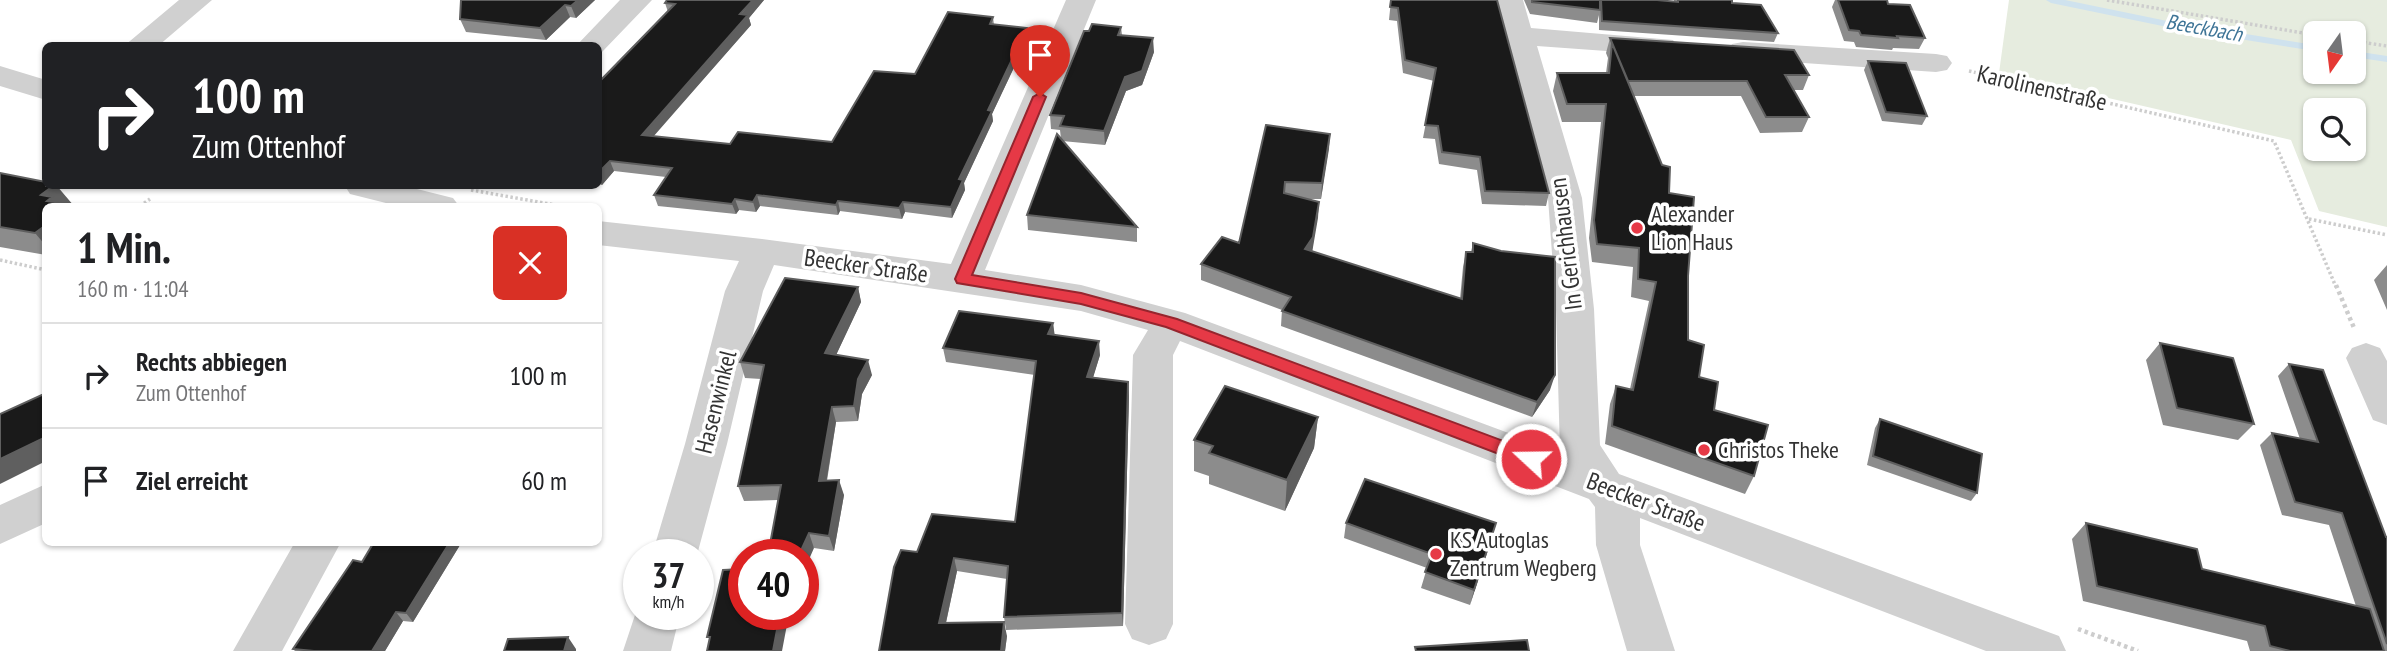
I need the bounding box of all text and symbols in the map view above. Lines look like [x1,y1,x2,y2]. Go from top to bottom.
water label: Beeckbach [2164,8,2246,48]
north arrow [2303,21,2366,84]
map controls [2303,21,2366,161]
pin [1010,25,1070,97]
icon: arrive [1021,36,1059,74]
street label: Karolinenstraße [1974,58,2110,117]
text: 100 m [192,63,305,127]
icon: right [77,70,168,161]
button: search [2303,98,2366,161]
text: Zum Ottenhof [192,125,345,167]
street label: In Gerichhausen [1542,176,1589,312]
place label: Alexander Lion Haus [1651,198,1735,257]
text: 1 Min. [77,220,171,275]
marker: Alexander Lion Haus [1629,220,1645,236]
button: close [493,226,567,300]
street label: Beecker Straße [802,241,930,290]
text: 160 m · 11:04 [77,274,189,303]
text: Rechts abbiegen [136,345,287,378]
street label: Hasenwinkel [688,347,743,457]
icon: right [77,357,115,395]
text: 100 m [509,359,567,392]
text: Zum Ottenhof [136,378,246,407]
position arrow [1494,422,1568,496]
place label: Christos Theke [1718,434,1839,465]
marker: Christos Theke [1696,442,1712,458]
icon: arrive [77,462,115,500]
text: Ziel erreicht [136,464,248,497]
text: 60 m [521,464,567,497]
street label: Beecker Straße [1582,465,1710,538]
place label: KS Autoglas Zentrum Wegberg [1450,524,1597,583]
speed limit sign: 40 [728,539,819,630]
marker: KS Autoglas Zentrum Wegberg [1428,546,1444,562]
text: 37 [652,552,685,598]
text: km/h [653,590,684,613]

